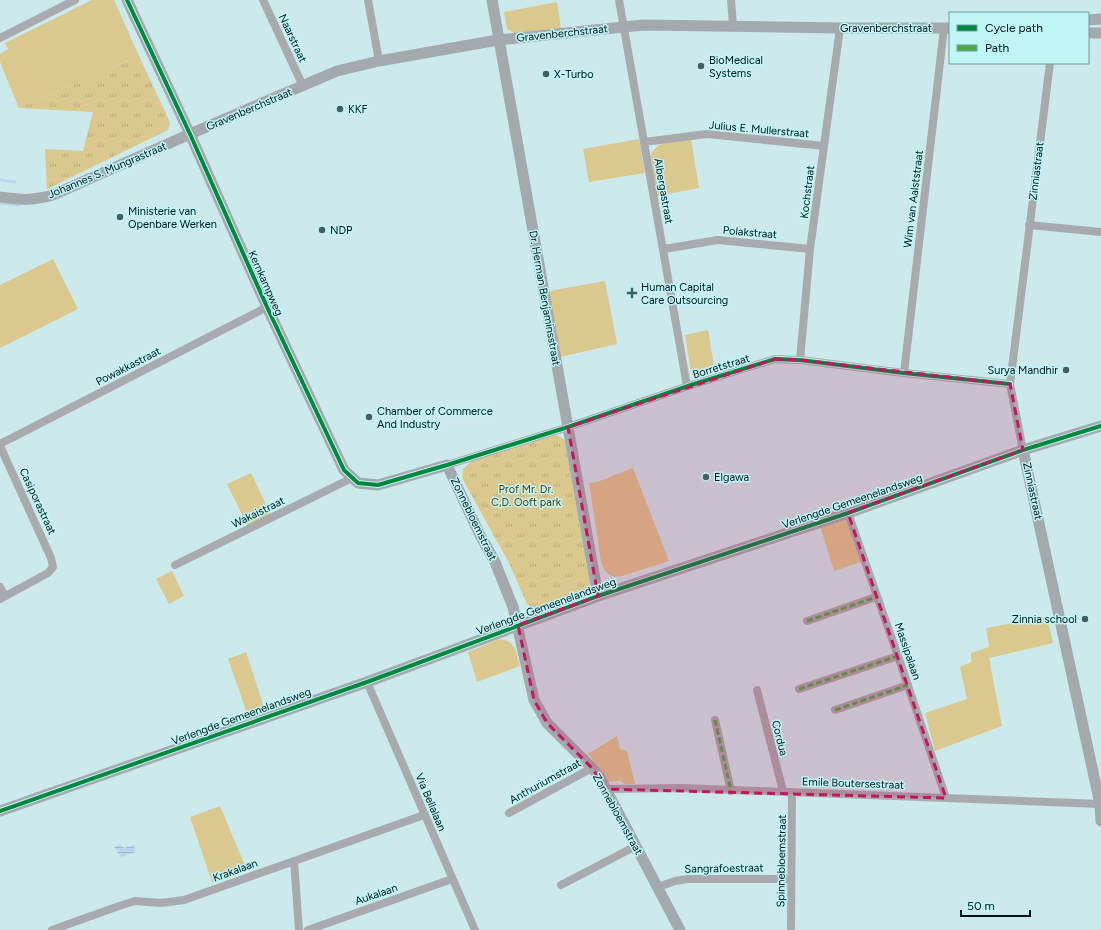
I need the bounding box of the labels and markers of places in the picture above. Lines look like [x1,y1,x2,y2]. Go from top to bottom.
place label: BioMedical Systems [709,54,763,80]
marker: BioMedical Systems [696,61,706,71]
place label: X-Turbo [554,68,594,81]
marker: X-Turbo [541,69,551,79]
place label: KKF [348,103,367,116]
marker: KKF [335,104,345,114]
place label: Ministerie van Openbare Werken [128,205,217,231]
marker: Ministerie van Openbare Werken [115,212,125,222]
place label: NDP [330,224,353,237]
marker: NDP [317,225,327,235]
place label: Human Capital Care Outsourcing [641,281,728,307]
marker: Human Capital Care Outsourcing [626,287,638,299]
place label: Surya Mandhir [987,364,1058,377]
marker: Surya Mandhir [1061,365,1071,375]
place label: Chamber of Commerce And Industry [377,405,493,431]
marker: Chamber of Commerce And Industry [364,412,374,422]
place label: Elgawa [714,471,749,484]
marker: Elgawa [701,472,711,482]
place label: Zinnia school [1012,613,1077,626]
marker: Zinnia school [1080,614,1090,624]

